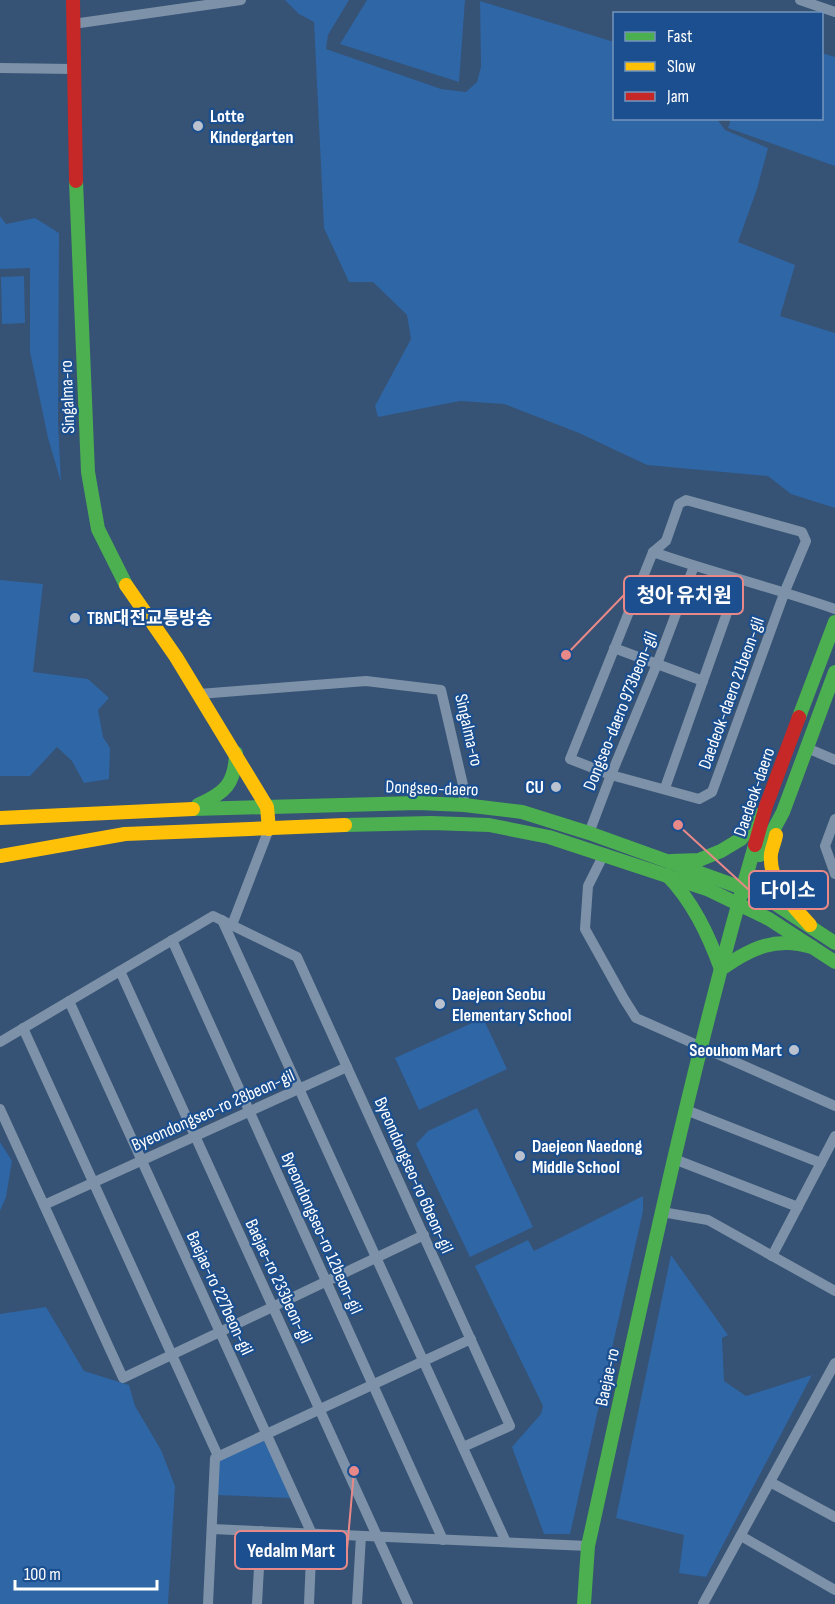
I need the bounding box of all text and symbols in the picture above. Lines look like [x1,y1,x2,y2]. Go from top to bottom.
legend [613,12,823,120]
text: Fast [667,26,693,47]
text: Slow [667,56,696,77]
text: Jam [666,86,689,107]
place label: Lotte Kindergarten [210,106,293,148]
marker: Lotte Kindergarten [191,119,205,133]
street label: Singalma-ro [56,360,79,434]
callout: 청아 유치원 [624,576,743,614]
text: 청아 유치원 [636,584,732,608]
place label: TBN대전교통방송 [87,608,212,629]
marker: TBN대전교통방송 [68,611,82,625]
street label: Daedeok-daero 21beon-gil [694,614,769,772]
street label: Dongseo-daero 973beon-gil [579,629,662,794]
street label: Singalma-ro [450,692,487,768]
street label: Daedeok-daero [729,745,779,839]
street label: Dongseo-daero [385,776,479,801]
place label: CU [525,777,544,798]
marker: CU [549,780,563,794]
callout: 다이소 [749,871,828,909]
text: 다이소 [760,879,816,903]
place label: Daejeon Seobu Elementary School [452,984,571,1026]
marker: Daejeon Seobu Elementary School [433,997,447,1011]
place label: Seouhom Mart [689,1040,782,1061]
marker: Seouhom Mart [787,1043,801,1057]
street label: Byeondongseo-ro 28beon-gil [129,1065,298,1156]
street label: Byeondongseo-ro 6beon-gil [370,1094,457,1256]
place label: Daejeon Naedong Middle School [532,1136,643,1178]
street label: Byeondongseo-ro 12beon-gil [276,1149,367,1317]
marker: Daejeon Naedong Middle School [513,1149,527,1163]
street label: Baejae-ro 233beon-gil [241,1216,317,1347]
street label: Baejae-ro 227beon-gil [182,1228,257,1359]
street label: Baejae-ro [591,1346,624,1408]
callout: Yedalm Mart [235,1531,347,1569]
text: Yedalm Mart [247,1539,335,1563]
scale bar [15,1553,158,1591]
text: 100 m [24,1564,61,1585]

